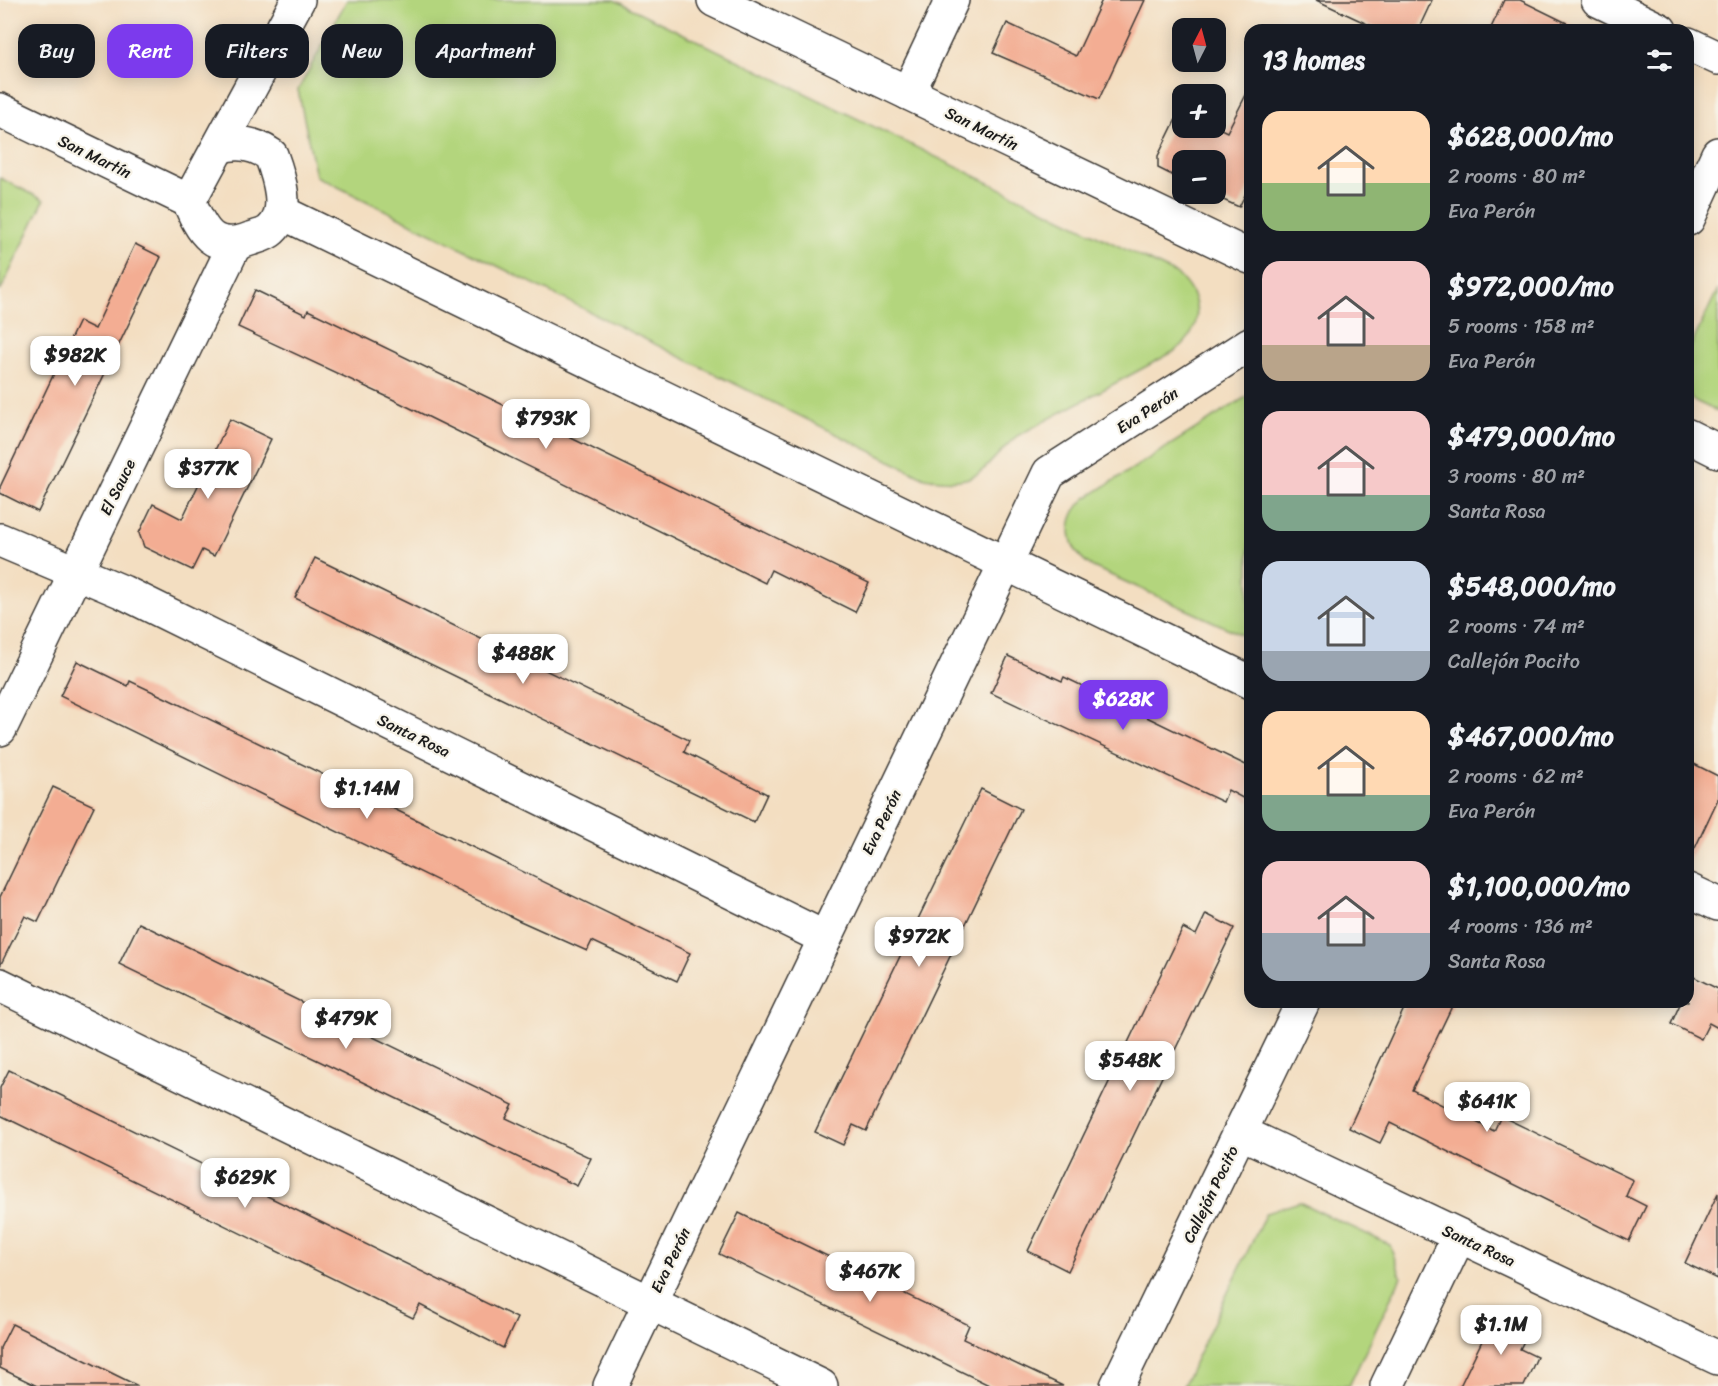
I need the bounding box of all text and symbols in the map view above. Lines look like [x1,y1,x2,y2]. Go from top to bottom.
north arrow [1172,18,1226,72]
map controls [1172,18,1226,204]
chip: Buy [18,24,95,78]
chip: Rent [107,24,193,78]
chip: Filters [205,24,309,78]
chip: New [321,24,403,78]
chip: Apartment [415,24,556,78]
text: 13 homes [1262,37,1365,83]
icon: filters [1643,44,1676,77]
button: + [1172,84,1226,138]
street label: San Martín [940,98,1024,159]
text: $628,000/mo [1448,113,1613,159]
street label: San Martín [53,126,137,187]
icon: home [1310,135,1382,207]
button: − [1172,150,1226,204]
text: 2 rooms · 80 m² [1448,159,1586,194]
text: Eva Perón [1448,194,1535,229]
text: $972,000/mo [1448,263,1614,309]
icon: home [1310,285,1382,357]
text: 5 rooms · 158 m² [1448,309,1595,344]
pin: $982K [33,336,117,387]
text: $982K [44,338,106,373]
text: Eva Perón [1448,344,1535,379]
street label: Eva Perón [1110,379,1185,442]
pin: $793K [504,399,588,450]
text: $793K [516,401,576,436]
text: $479,000/mo [1448,413,1615,459]
icon: home [1310,435,1382,507]
pin: $377K [166,449,250,500]
text: $377K [178,451,238,486]
street label: El Sauce [91,454,144,521]
text: 3 rooms · 80 m² [1448,459,1585,494]
text: Santa Rosa [1448,494,1546,529]
text: $548,000/mo [1448,563,1616,609]
icon: home [1310,585,1382,657]
text: 2 rooms · 74 m² [1448,609,1585,644]
pin: $488K [481,634,565,685]
text: $488K [492,636,554,671]
text: Callejón Pocito [1448,644,1580,679]
pin: $628K [1081,680,1165,731]
text: $628K [1093,682,1153,717]
street label: Santa Rosa [372,705,455,766]
text: $467,000/mo [1448,713,1614,759]
icon: home [1310,735,1382,807]
text: 2 rooms · 62 m² [1448,759,1584,794]
pin: $1.14M [318,769,416,820]
text: $1.14M [334,771,400,806]
street label: Eva Perón [853,784,910,860]
text: Eva Perón [1448,794,1535,829]
text: $1,100,000/mo [1448,863,1630,909]
icon: home [1310,885,1382,957]
text: 4 rooms · 136 m² [1448,909,1593,944]
pin: $972K [877,917,961,968]
text: $972K [889,919,949,954]
text: Santa Rosa [1448,944,1546,979]
pin: $479K [304,999,388,1050]
text: $479K [315,1001,377,1036]
pin: $548K [1088,1041,1172,1092]
text: $548K [1099,1043,1161,1078]
pin: $641K [1445,1082,1529,1133]
text: $641K [1458,1084,1516,1119]
street label: Callejón Pocito [1174,1140,1247,1248]
pin: $629K [203,1158,287,1209]
text: $629K [215,1160,275,1195]
street label: Santa Rosa [1437,1216,1520,1275]
street label: Eva Perón [642,1222,699,1298]
pin: $467K [828,1252,912,1303]
text: $467K [840,1254,900,1289]
pin: $1.1M [1459,1305,1543,1356]
text: $1.1M [1475,1307,1527,1342]

